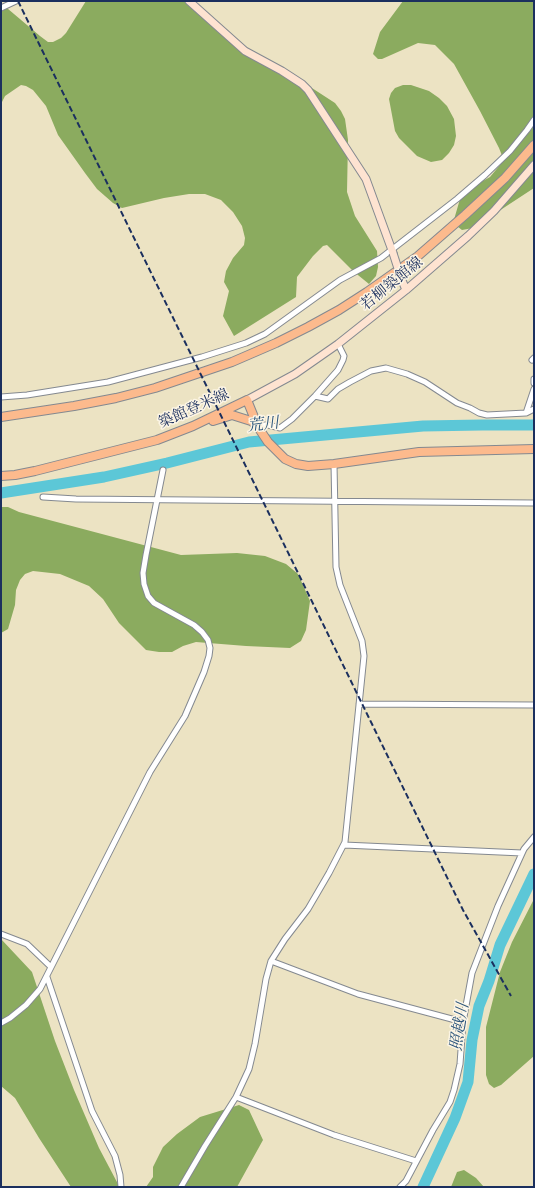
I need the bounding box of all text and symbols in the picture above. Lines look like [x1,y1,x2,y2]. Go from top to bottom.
street label: 若柳築館線 [357,253,427,315]
street label: 築館登米線 [156,386,232,432]
water label: 荒川 [246,414,280,436]
water label: 照越川 [447,1002,473,1052]

